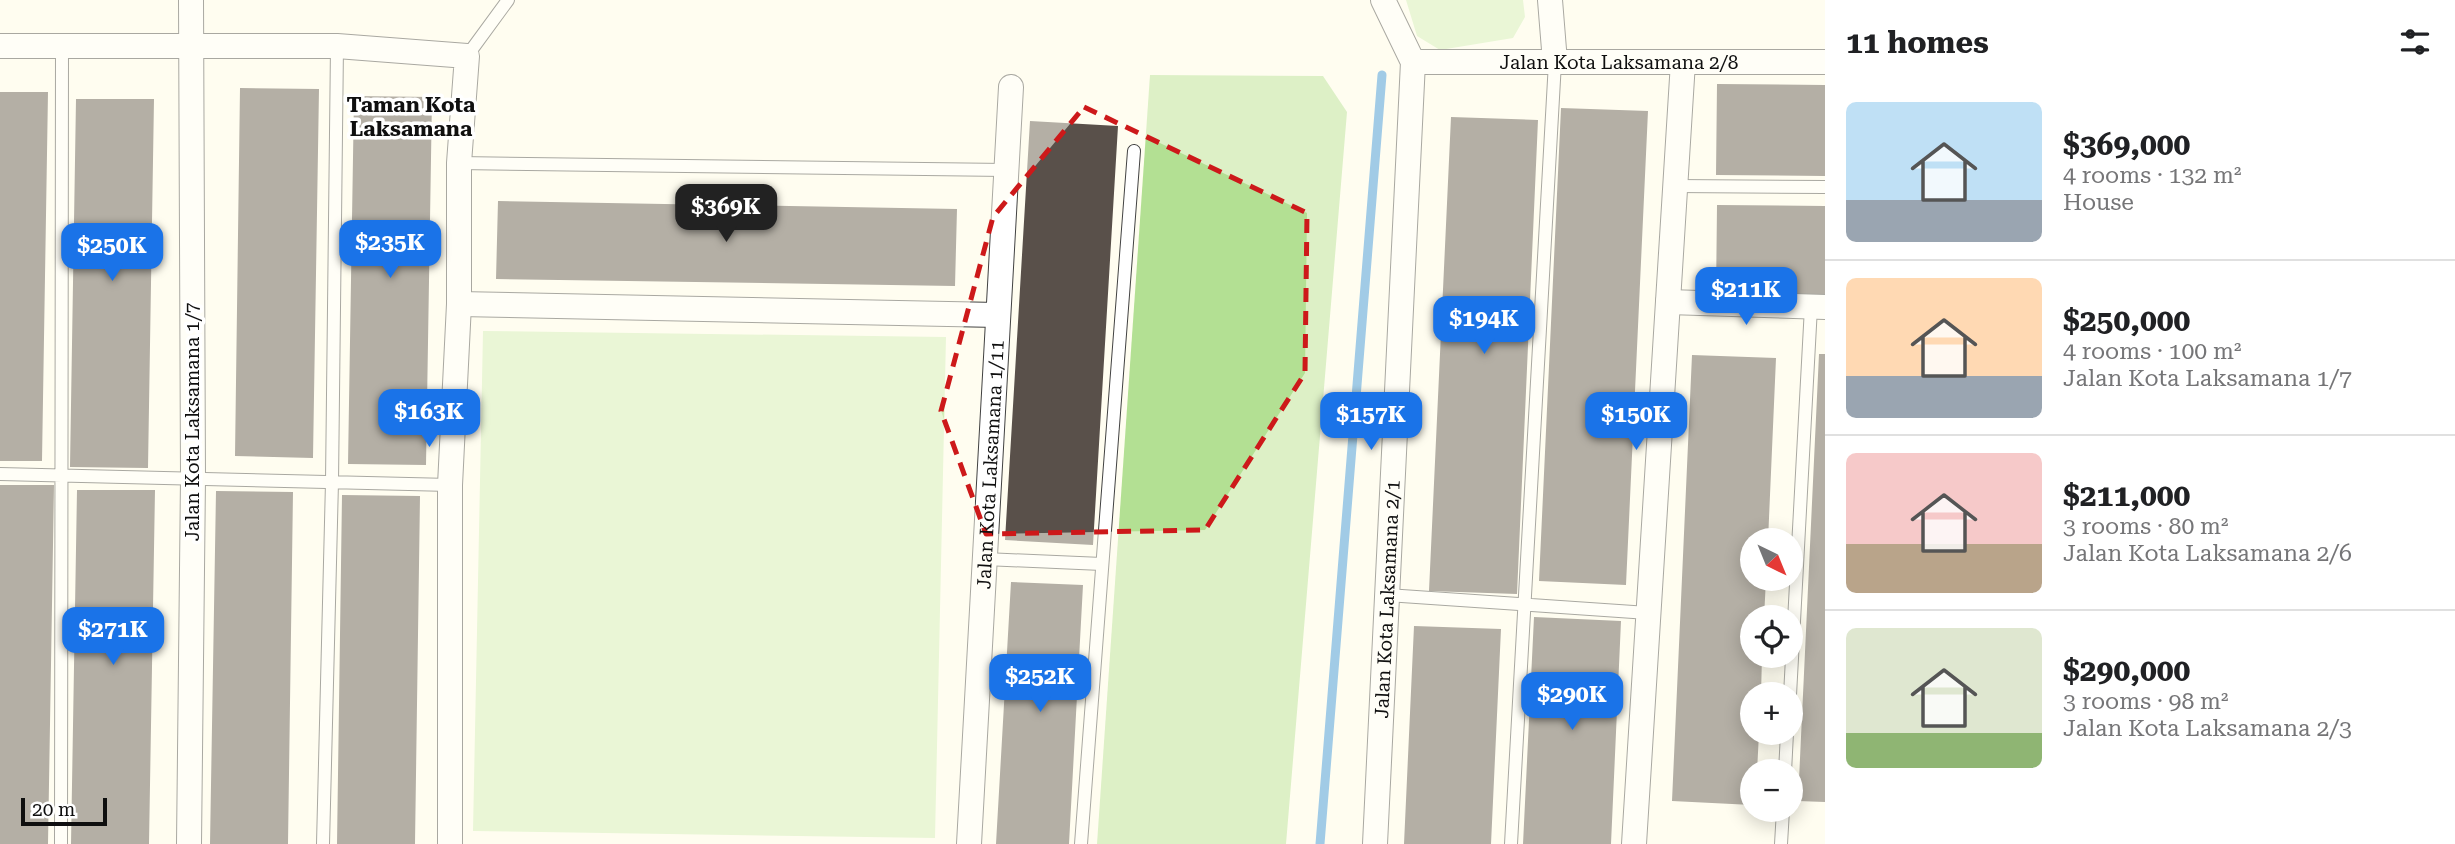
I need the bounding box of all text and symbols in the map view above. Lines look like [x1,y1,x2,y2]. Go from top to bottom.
icon: filters [2396,23,2434,61]
text: 11 homes [1846,25,1989,60]
street label: Jalan Kota Laksamana 2/8 [1500,51,1738,74]
district label: Taman Kota Laksamana [347,93,476,141]
text: $369,000 [2063,127,2190,162]
icon: home [1902,130,1986,214]
text: 4 rooms · 132 m² [2063,162,2241,189]
pin: $369K [677,184,775,244]
text: House [2063,189,2134,216]
text: $369K [691,193,761,220]
pin: $235K [341,220,439,280]
pin: $250K [63,224,161,283]
text: $235K [355,229,425,256]
text: $250K [77,232,147,259]
pin: $211K [1697,268,1795,327]
text: $211K [1711,276,1781,303]
pin: $194K [1435,296,1533,356]
street label: Jalan Kota Laksamana 1/7 [181,302,204,541]
text: $250,000 [2063,303,2190,338]
text: $194K [1449,305,1519,332]
icon: home [1902,306,1986,390]
text: 4 rooms · 100 m² [2063,338,2241,365]
street label: Jalan Kota Laksamana 1/11 [972,339,1008,590]
text: Jalan Kota Laksamana 1/7 [2063,365,2352,392]
pin: $163K [380,390,478,449]
pin: $157K [1322,392,1420,452]
pin: $150K [1587,392,1685,452]
text: $163K [394,398,464,425]
text: $157K [1336,401,1406,428]
text: $150K [1601,401,1671,428]
text: $211,000 [2063,478,2190,513]
street label: Jalan Kota Laksamana 2/1 [1370,479,1404,719]
icon: home [1902,481,1986,565]
text: 3 rooms · 80 m² [2063,513,2229,540]
north arrow [1740,528,1802,592]
map controls [1740,528,1803,822]
text: Jalan Kota Laksamana 2/6 [2063,540,2352,567]
button: locate [1740,605,1803,668]
pin: $271K [64,608,162,667]
text: $271K [78,616,148,643]
text: $290,000 [2063,653,2190,688]
pin: $252K [991,654,1089,714]
icon: home [1902,656,1986,740]
text: $252K [1005,663,1075,690]
pin: $290K [1523,672,1621,732]
text: $290K [1537,681,1607,708]
button: + [1740,682,1803,745]
text: 3 rooms · 98 m² [2063,688,2229,715]
text: Jalan Kota Laksamana 2/3 [2063,715,2352,742]
button: − [1740,759,1803,822]
scale bar [21,795,107,827]
text: 20 m [32,798,75,821]

